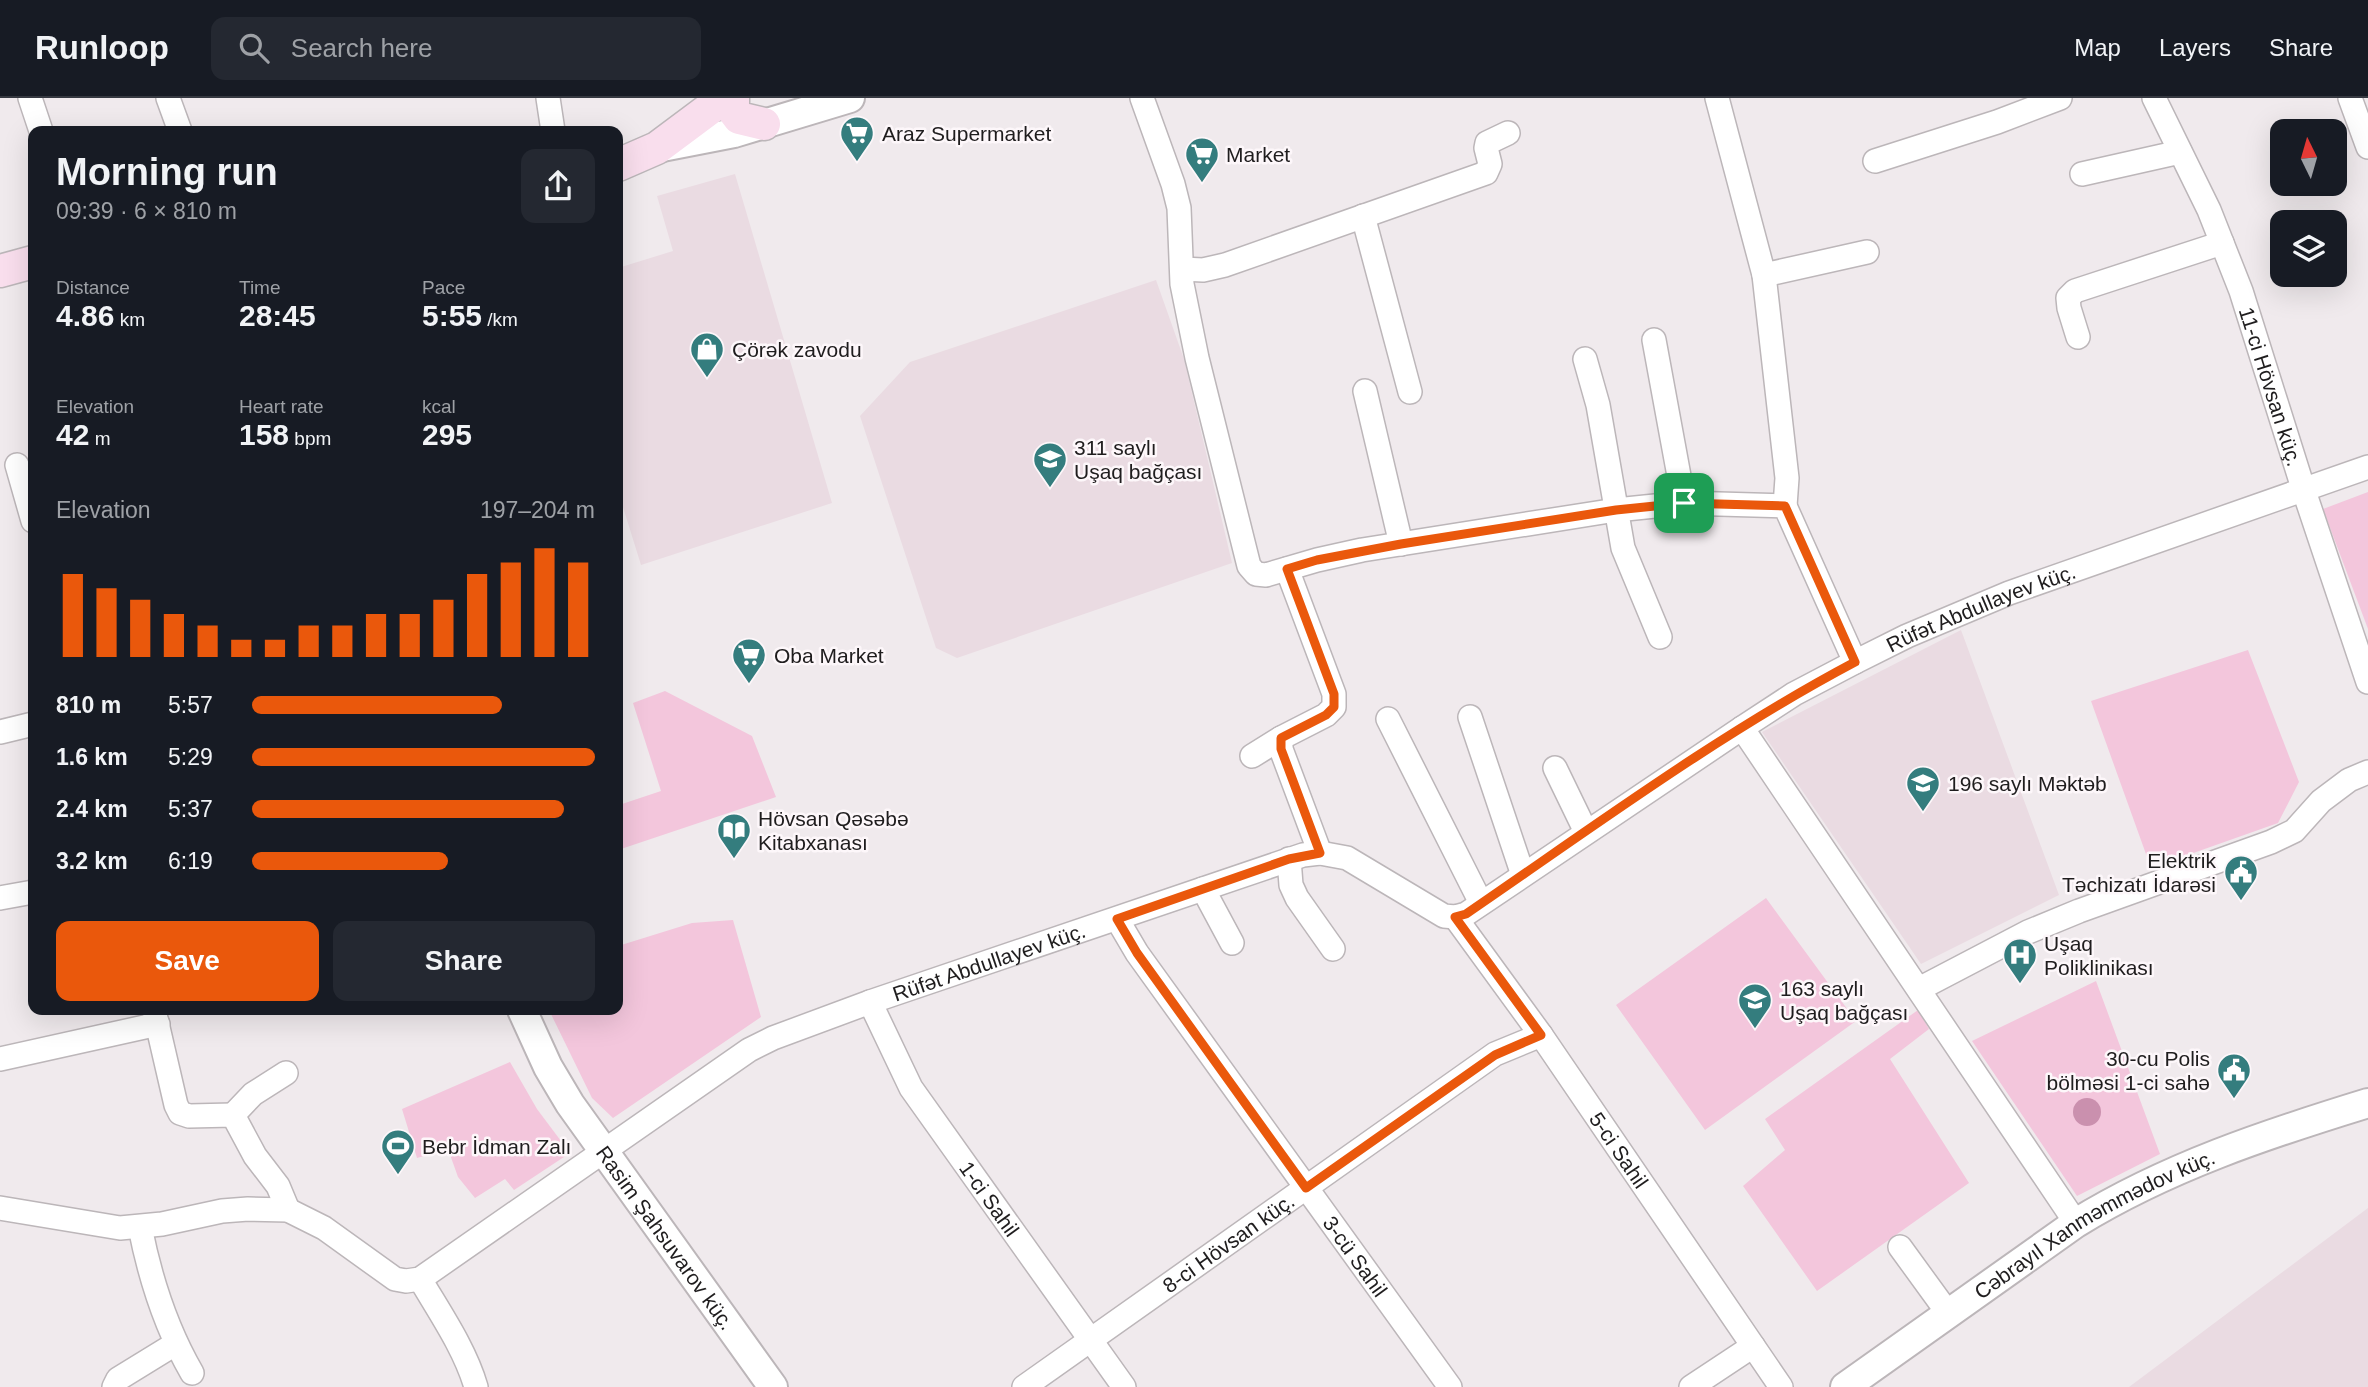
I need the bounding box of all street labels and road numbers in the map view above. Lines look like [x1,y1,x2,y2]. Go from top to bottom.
street label: 11-ci Hövsan küç. [2235,304,2307,469]
street label: Rüfət Abdullayev küç. [1882,559,2078,656]
street label: Rüfət Abdullayev küç. [889,918,1088,1005]
street label: 5-ci Sahil [1585,1108,1653,1192]
street label: Rasim Şahsuvarov küç. [592,1141,739,1334]
street label: Cəbrayıl Xanməmmədov küç. [1970,1145,2218,1303]
street label: 1-ci Sahil [955,1157,1024,1240]
street label: 8-ci Hövsan küç. [1158,1188,1298,1297]
street label: 3-cü Sahil [1319,1211,1392,1301]

